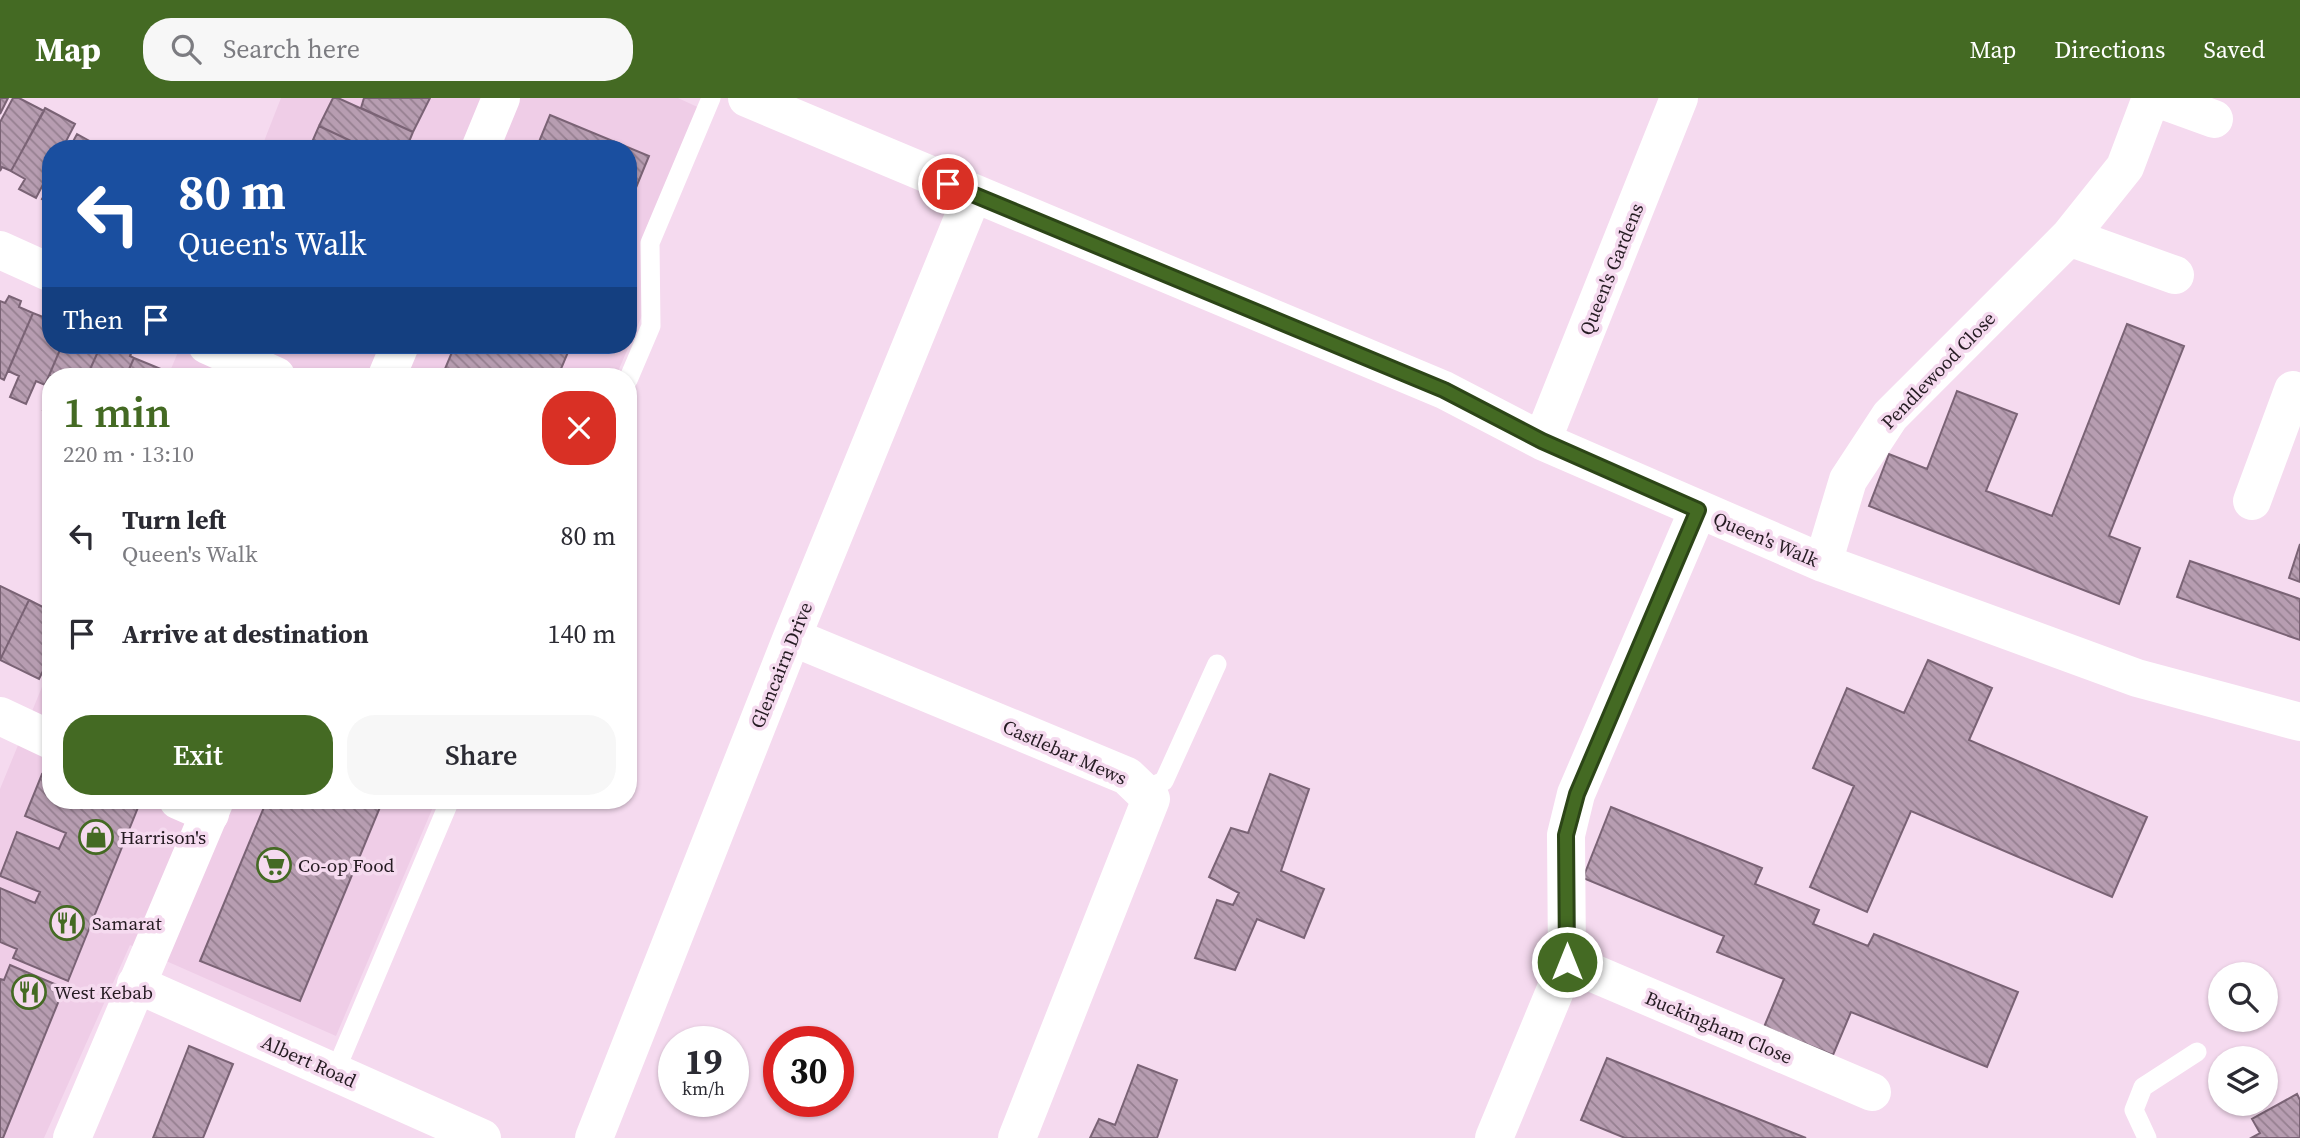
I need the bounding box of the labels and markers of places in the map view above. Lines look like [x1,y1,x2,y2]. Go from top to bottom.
pin [918,154,978,214]
shop icon: Harrison's [77,818,115,856]
place label: Harrison's [120,824,206,850]
supermarket icon: Co-op Food [255,846,293,884]
place label: Co-op Food [298,852,395,878]
restaurant icon: Samarat [48,904,86,942]
place label: Samarat [92,910,162,936]
restaurant icon: West Kebab [10,973,48,1011]
place label: West Kebab [54,979,153,1005]

